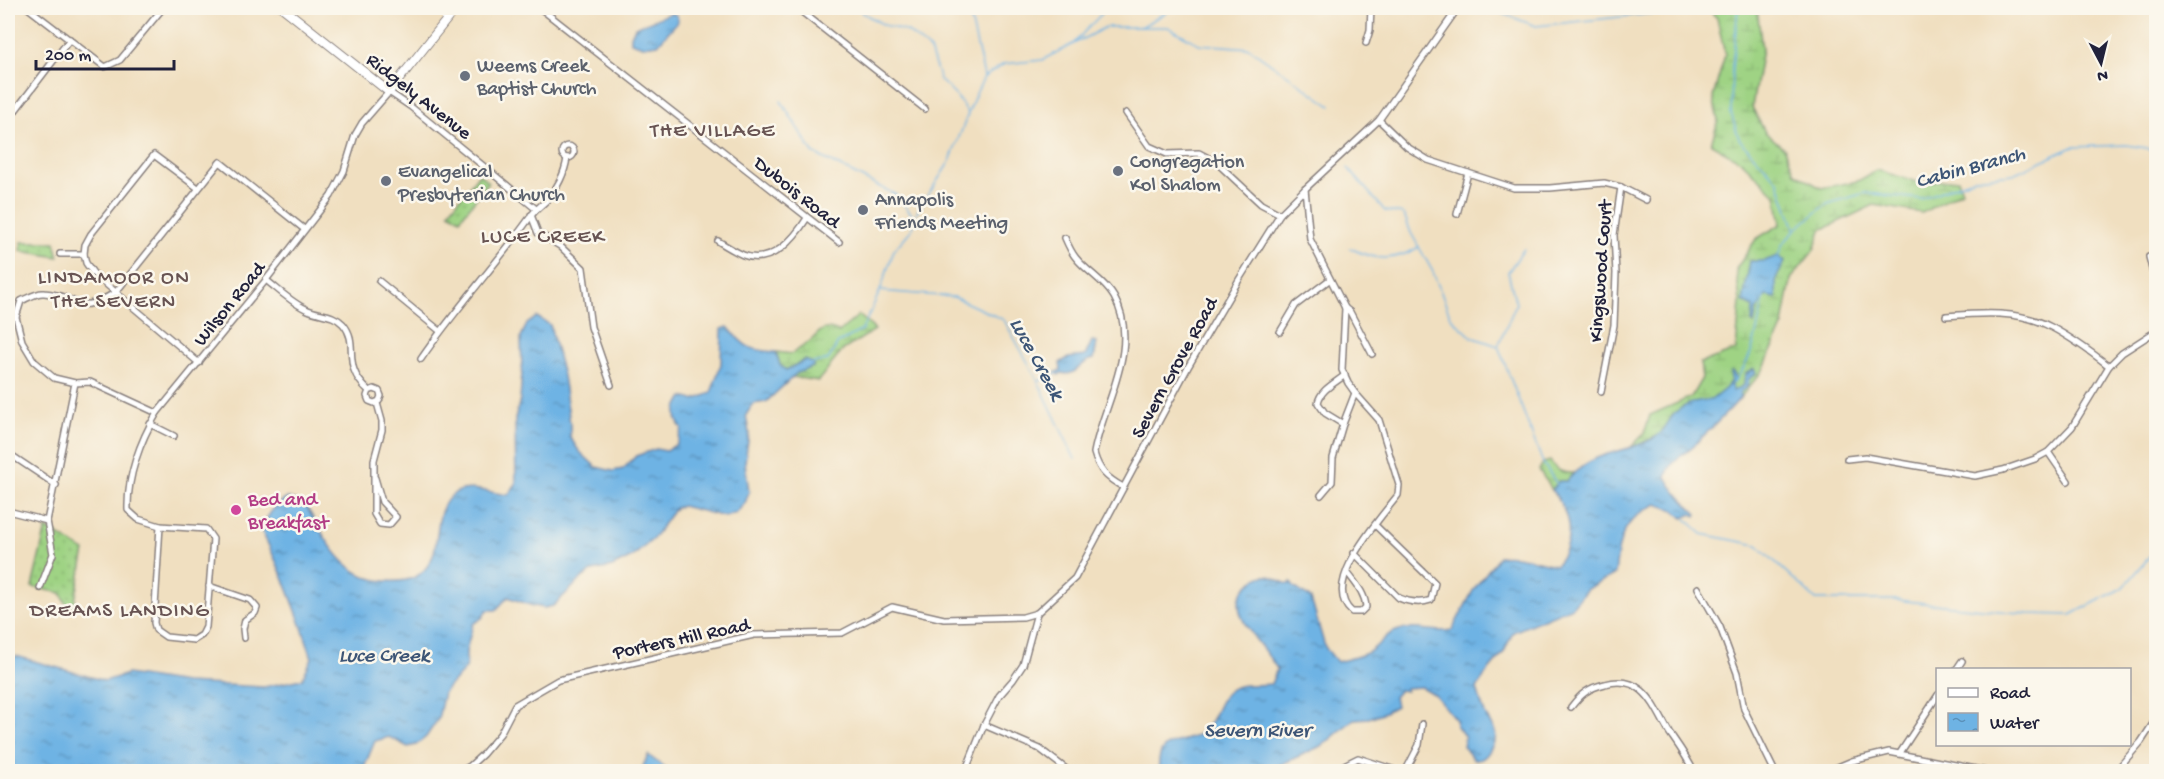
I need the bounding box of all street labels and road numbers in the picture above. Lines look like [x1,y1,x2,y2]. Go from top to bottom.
street label: Ridgely Avenue [361,49,476,146]
street label: Dubois Road [746,152,845,236]
street label: Kingswood Court [1586,198,1619,343]
street label: Wilson Road [190,257,273,352]
street label: Severn Grove Road [1128,292,1225,443]
street label: Porters Hill Road [610,614,754,666]

